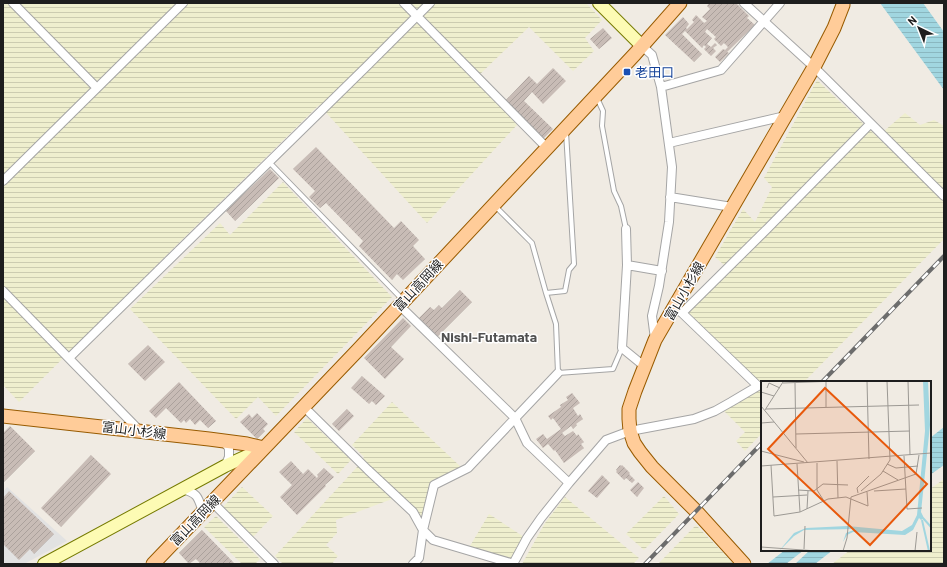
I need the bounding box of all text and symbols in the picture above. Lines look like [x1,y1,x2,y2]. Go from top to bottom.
north arrow [899,8,939,48]
text: N [905,13,919,28]
place label: 老田口 [635,64,674,80]
marker: 老田口 [622,67,632,77]
street label: 富山高岡線 [390,256,446,314]
street label: 富山小杉線 [661,259,707,323]
district label: Nishi-Futamata [441,328,537,345]
inset map [761,381,931,551]
street label: 富山小杉線 [101,418,167,442]
street label: 富山高岡線 [167,491,223,549]

